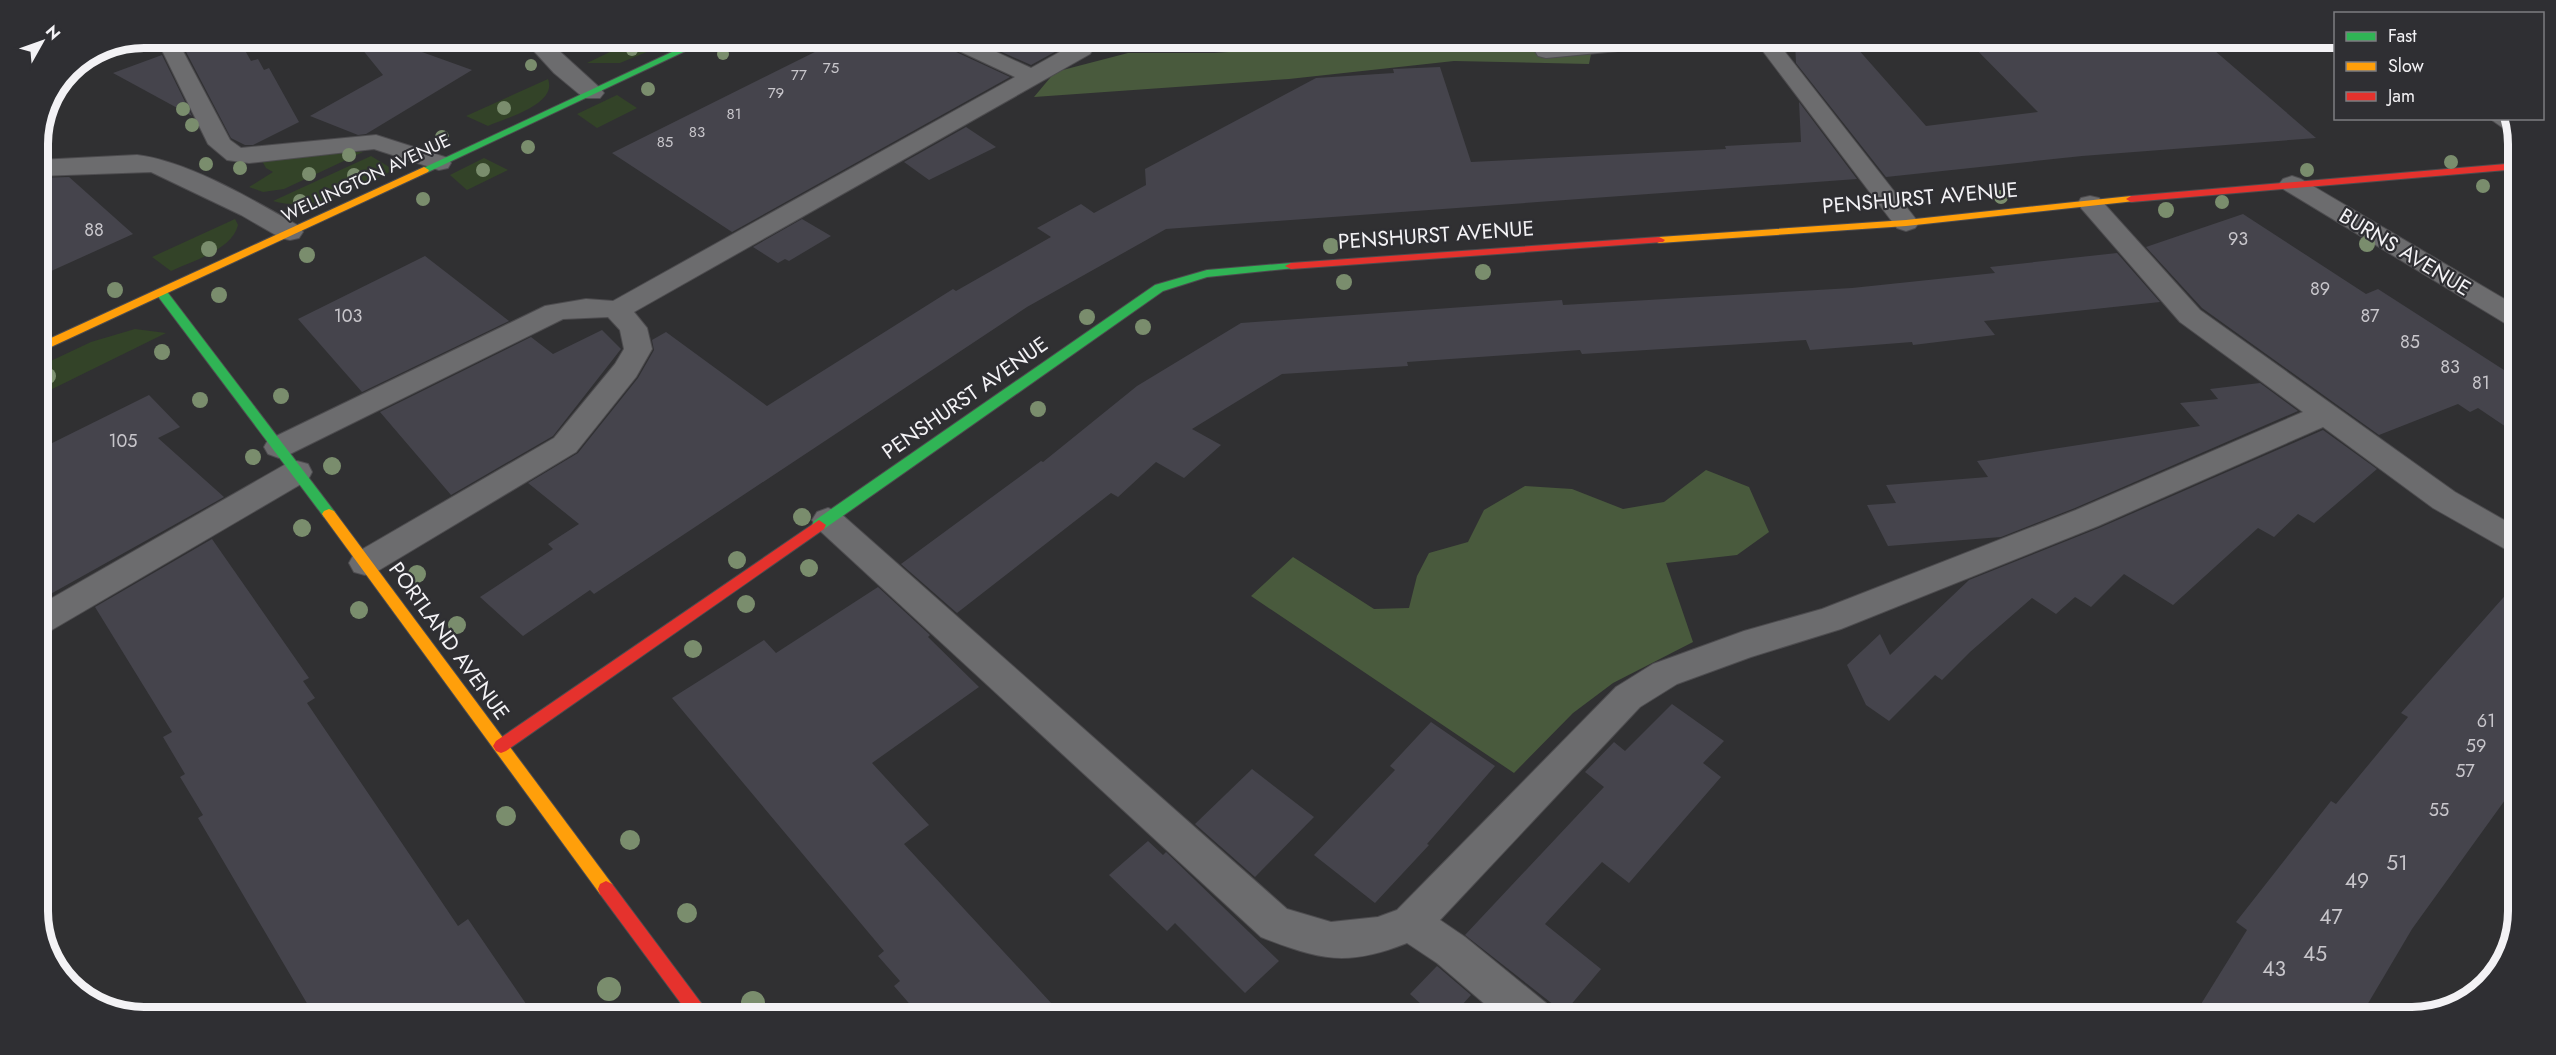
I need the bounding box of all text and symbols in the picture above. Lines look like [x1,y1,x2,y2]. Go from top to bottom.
north arrow [12,12,72,72]
legend [2334,12,2544,120]
text: N [40,20,66,45]
text: Fast [2388,23,2417,49]
text: Slow [2388,53,2425,79]
house number: 75 [823,57,839,79]
house number: 77 [791,64,807,86]
house number: 79 [768,82,784,104]
text: Jam [2386,83,2415,109]
house number: 81 [727,103,741,125]
house number: 83 [689,121,705,143]
street label: WELLINGTON AVENUE [277,127,455,229]
house number: 85 [657,131,673,153]
street label: PENSHURST AVENUE [1821,174,2019,222]
street label: BURNS AVENUE [2333,201,2477,303]
street label: PENSHURST AVENUE [1337,213,1535,257]
house number: 88 [84,217,104,243]
house number: 93 [2228,226,2248,252]
house number: 89 [2310,276,2330,302]
house number: 103 [334,303,363,329]
house number: 87 [2360,303,2380,329]
street label: PENSHURST AVENUE [876,329,1054,467]
house number: 85 [2400,329,2420,355]
house number: 83 [2440,354,2460,380]
house number: 81 [2472,370,2490,396]
house number: 105 [108,428,138,454]
street label: PORTLAND AVENUE [381,556,517,726]
house number: 61 [2477,708,2495,734]
house number: 59 [2466,733,2486,759]
house number: 57 [2455,758,2475,784]
house number: 55 [2429,797,2449,823]
house number: 51 [2386,848,2408,878]
house number: 49 [2345,866,2369,896]
house number: 47 [2319,902,2343,932]
house number: 45 [2303,939,2327,969]
house number: 43 [2262,954,2286,984]

